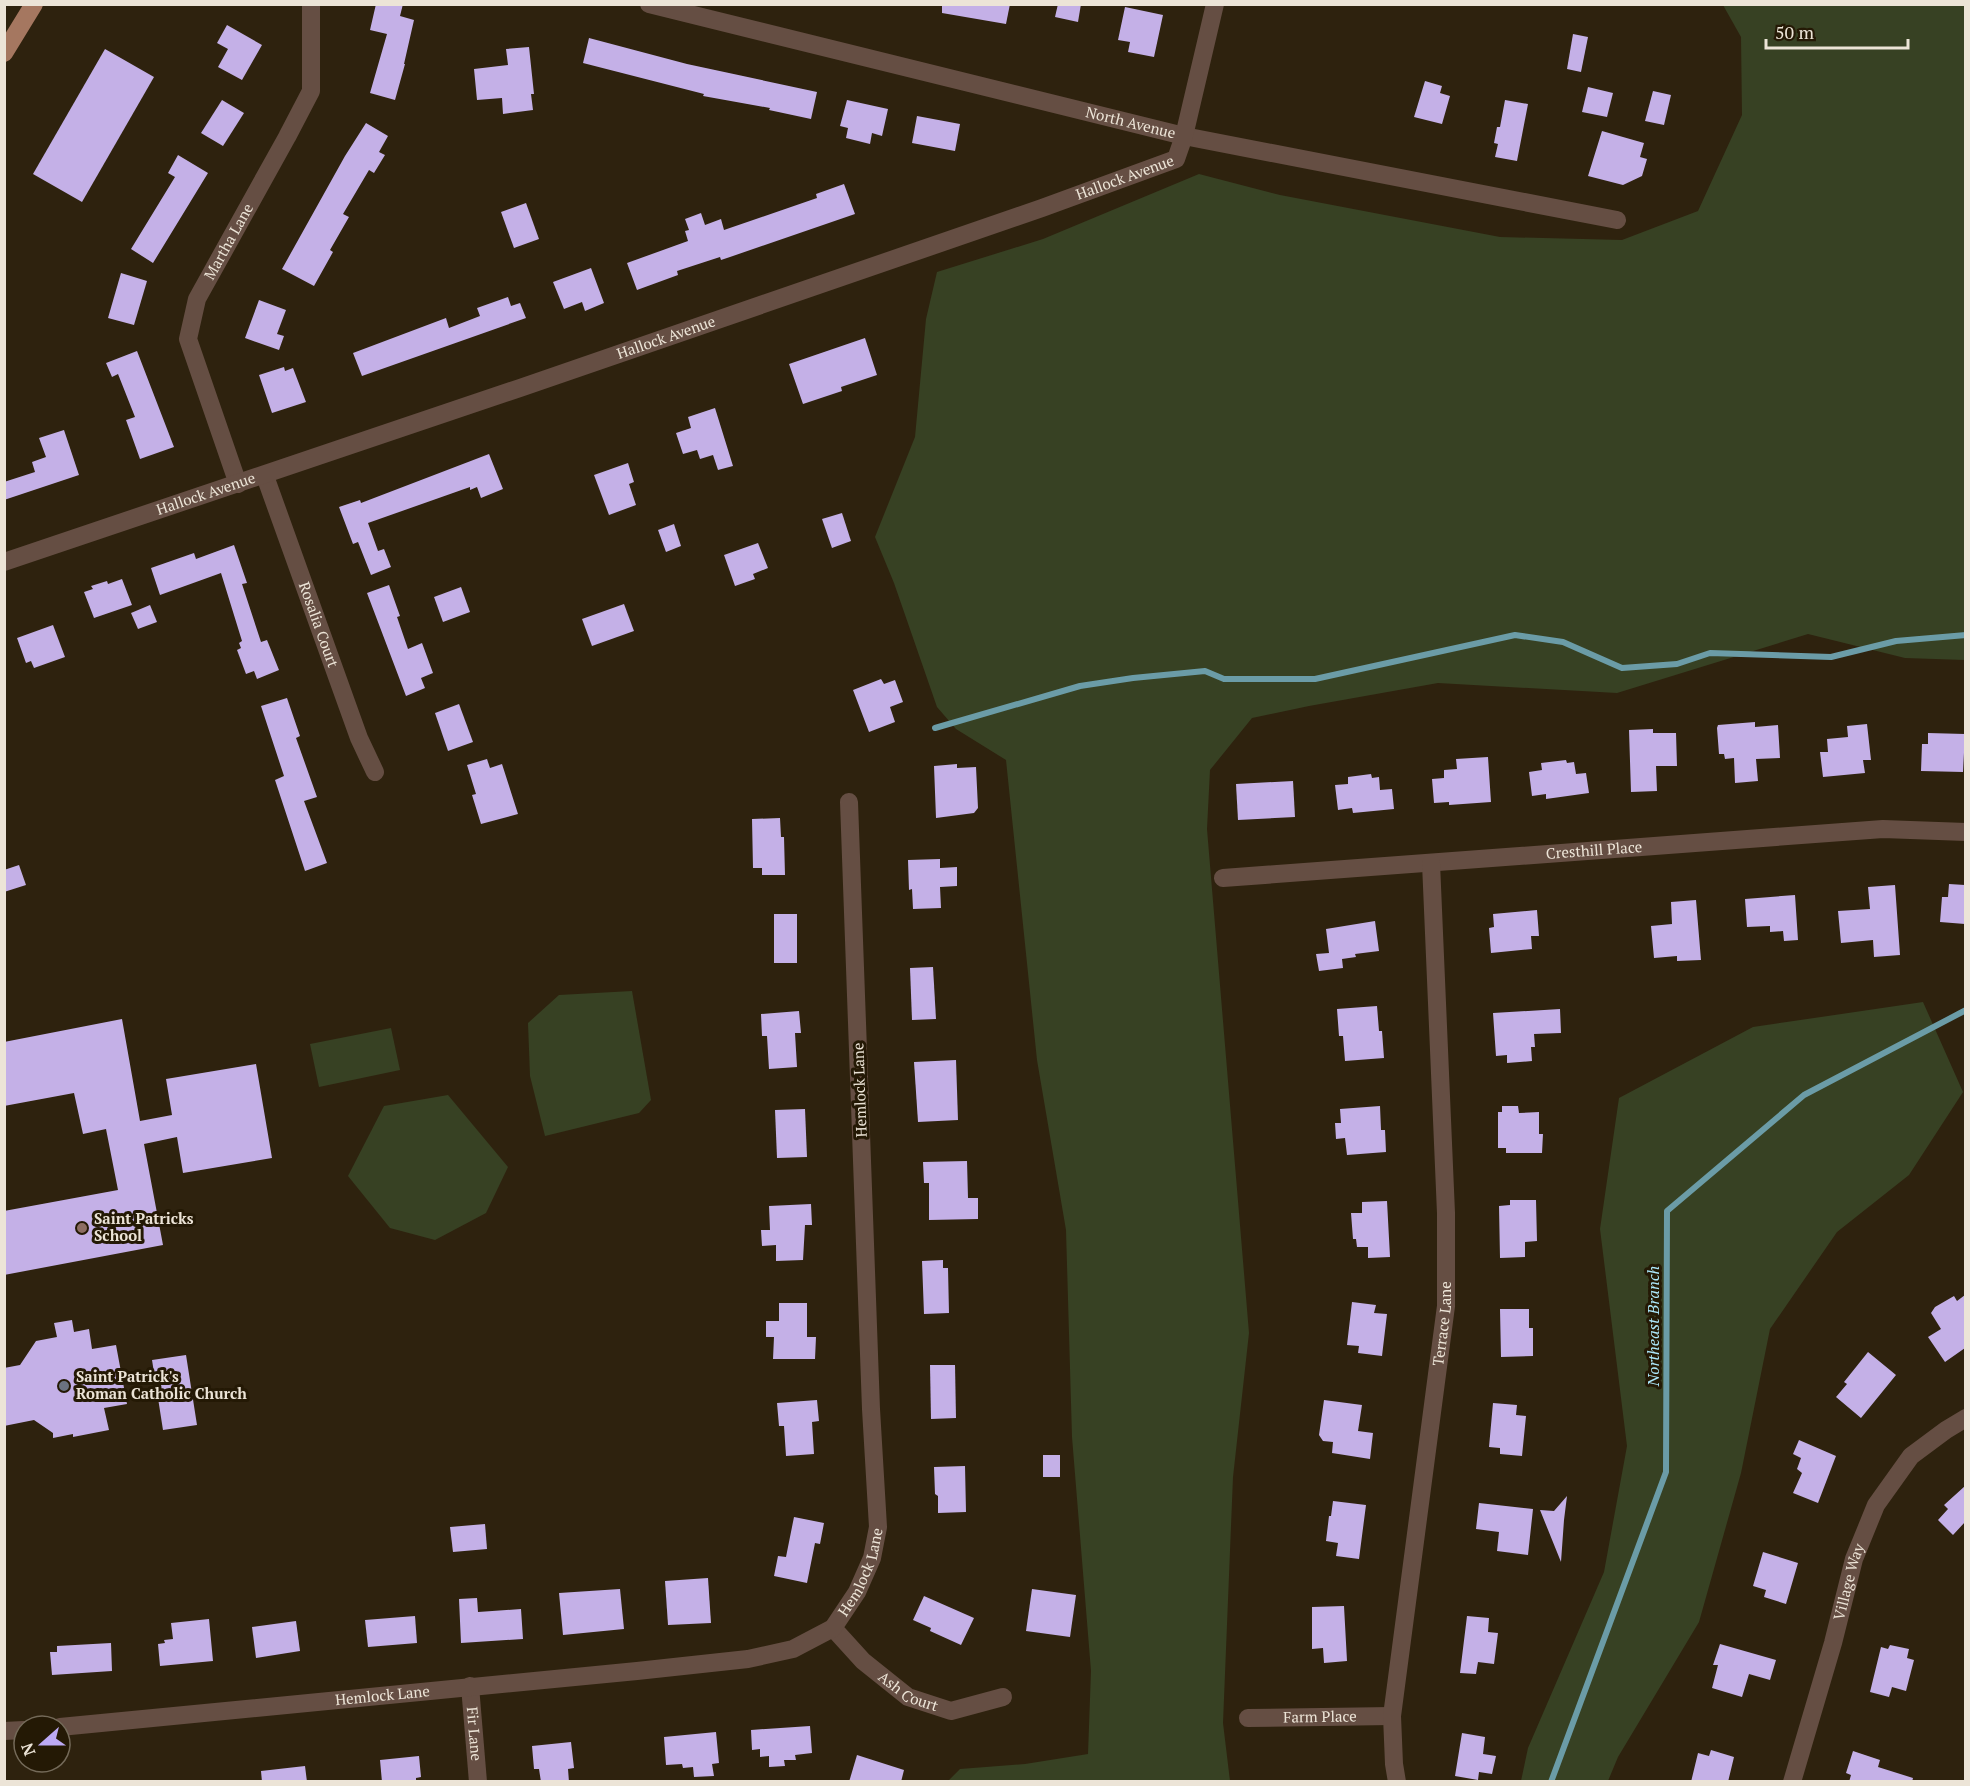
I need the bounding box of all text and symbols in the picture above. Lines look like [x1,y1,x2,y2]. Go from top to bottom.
scale bar [1766,12,1908,50]
text: 50 m [1775,20,1815,44]
street label: North Avenue [1084,101,1178,143]
street label: Hallock Avenue [1073,150,1176,204]
street label: Martha Lane [199,199,257,283]
street label: Hallock Avenue [614,310,718,363]
street label: Hallock Avenue [153,467,258,519]
street label: Rosalia Court [295,579,344,670]
street label: Cresthill Place [1545,836,1643,863]
street label: Hemlock Lane [847,1042,871,1138]
place label: Saint Patricks School [94,1208,194,1245]
marker: Saint Patricks School [75,1221,89,1235]
water label: Northeast Branch [1642,1266,1664,1387]
street label: Terrace Lane [1427,1281,1455,1367]
place label: Saint Patrick's Roman Catholic Church [76,1366,247,1403]
marker: Saint Patrick's Roman Catholic Church [57,1379,71,1393]
street label: Hemlock Lane [833,1526,887,1620]
street label: Village Way [1828,1540,1868,1622]
street label: Ash Court [875,1666,941,1715]
street label: Hemlock Lane [334,1680,431,1709]
street label: Farm Place [1283,1705,1357,1727]
street label: Fir Lane [463,1706,487,1762]
north arrow [12,1714,72,1774]
text: N [16,1740,40,1759]

